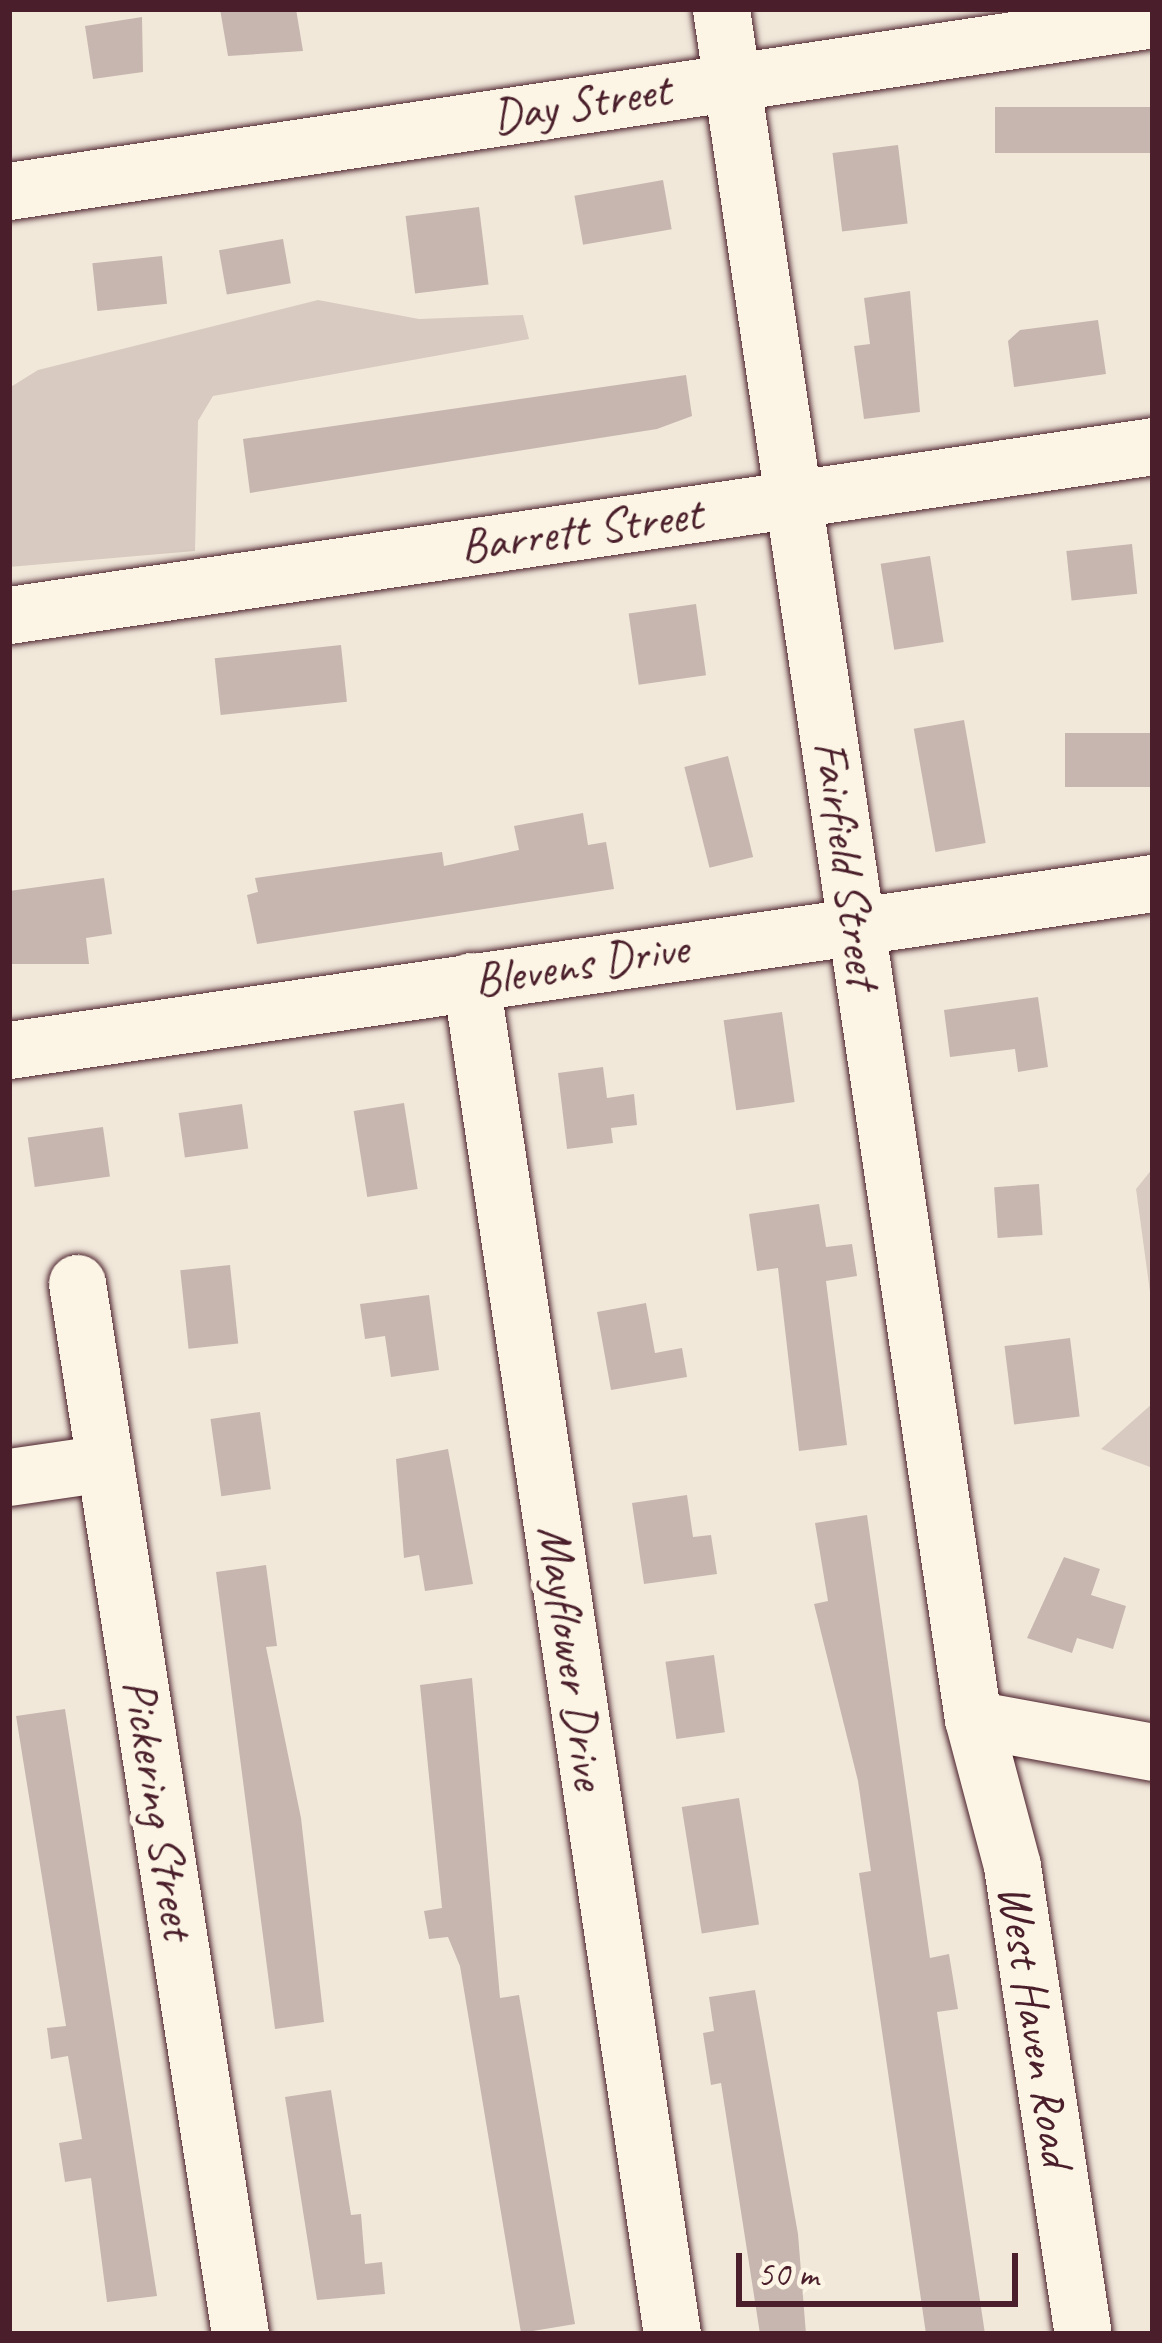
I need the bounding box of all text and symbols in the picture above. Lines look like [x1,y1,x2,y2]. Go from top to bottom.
street label: Day Street [487,60,675,146]
street label: Barrett Street [456,484,706,576]
street label: Fairfield Street [801,737,893,991]
street label: Blevens Drive [470,919,692,1009]
street label: Mayflower Drive [525,1522,619,1792]
street label: Pickering Street [110,1675,208,1943]
street label: West Haven Road [985,1879,1087,2171]
scale bar [742,2229,1024,2303]
text: 50 m [757,2251,818,2297]

